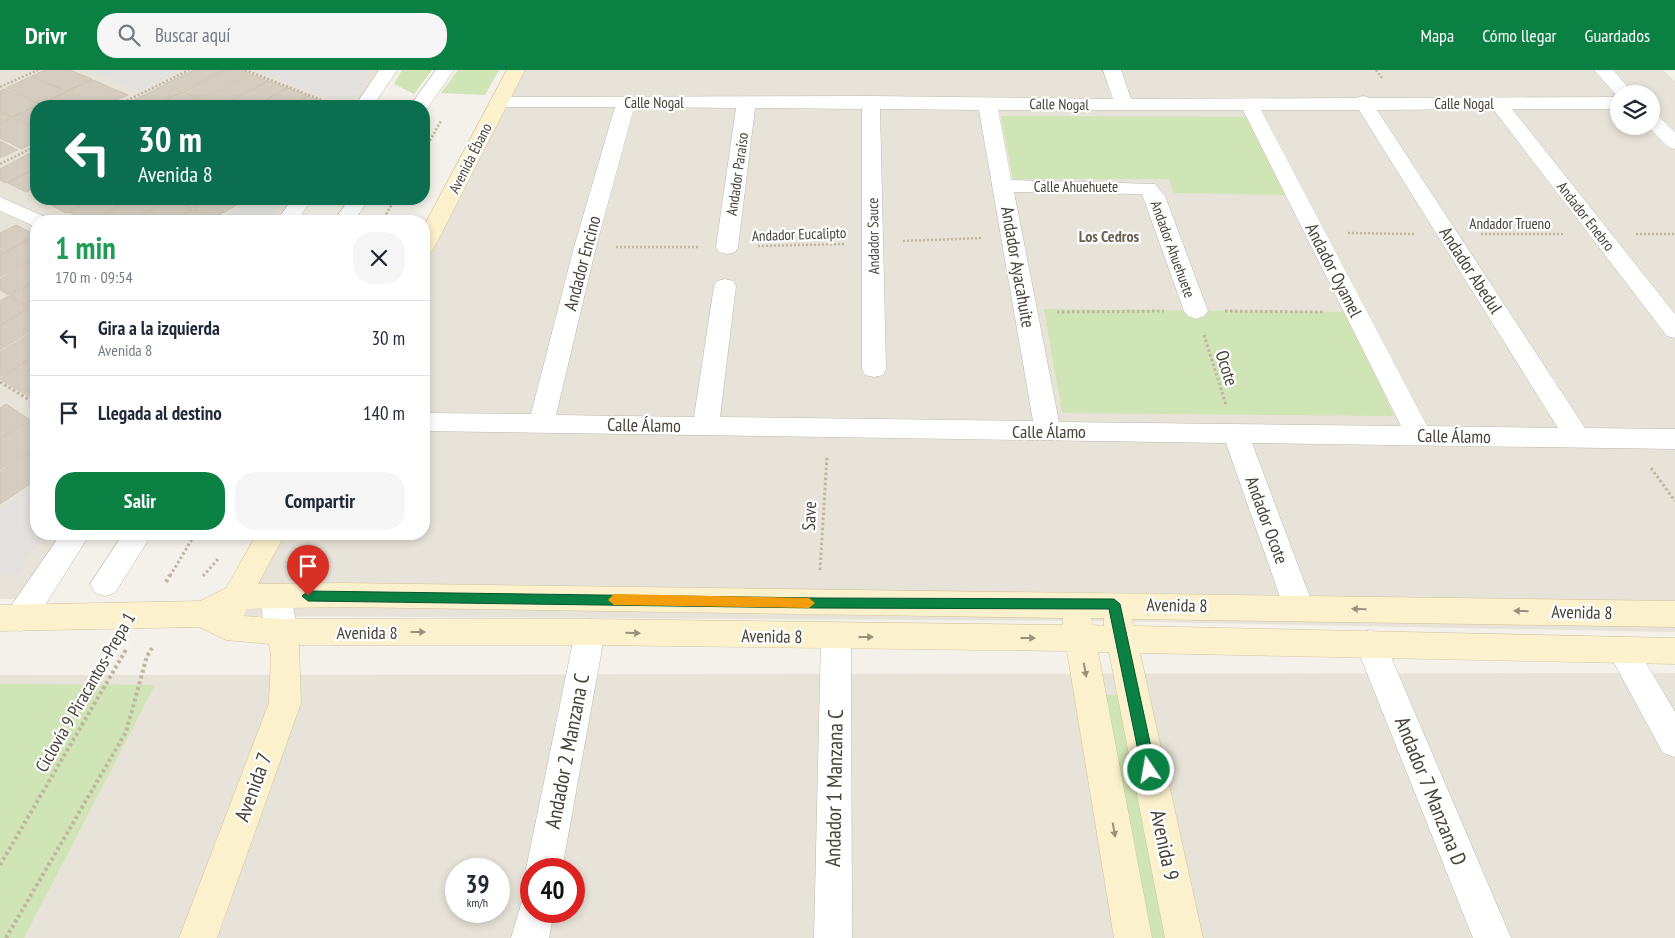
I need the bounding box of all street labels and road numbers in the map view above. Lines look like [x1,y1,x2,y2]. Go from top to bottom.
street label: Calle Nogal [624,93,684,112]
street label: Calle Nogal [1029,94,1089,114]
street label: Calle Nogal [1434,94,1494,113]
street label: Avenida Ébano [444,120,496,196]
street label: Andador Paraíso [722,131,752,217]
street label: Calle Ahuehuete [1034,177,1118,196]
street label: Andador Enebro [1553,178,1619,254]
street label: Andador Sauce [863,198,883,274]
street label: Andador Ahuehuete [1147,198,1199,300]
street label: Andador Ayacahuite [996,205,1040,329]
street label: Andador Encino [558,213,606,313]
street label: Andador Trueno [1469,214,1551,233]
street label: Andador Oyamel [1300,219,1368,322]
street label: Andador Abedul [1434,222,1508,318]
street label: Andador Eucalipto [751,223,847,245]
street label: Ocote [1211,347,1243,389]
street label: Calle Álamo [607,413,681,437]
street label: Calle Álamo [1012,420,1086,443]
street label: Calle Álamo [1417,424,1491,448]
street label: Andador Ocote [1241,473,1293,567]
street label: Save [797,501,821,531]
street label: Avenida 8 [1146,593,1208,617]
street label: Avenida 8 [1551,600,1613,624]
street label: Ciclovía 9 Piracantos-Prepa 1 [30,608,140,776]
street label: Avenida 8 [336,621,398,644]
street label: Avenida 8 [741,624,803,648]
street label: Andador 2 Manzana C [539,671,595,831]
street label: Andador 1 Manzana C [819,709,849,867]
street label: Andador 7 Manzana D [1389,713,1473,869]
street label: Avenida 7 [228,749,278,825]
street label: Avenida 9 [1144,807,1186,883]

